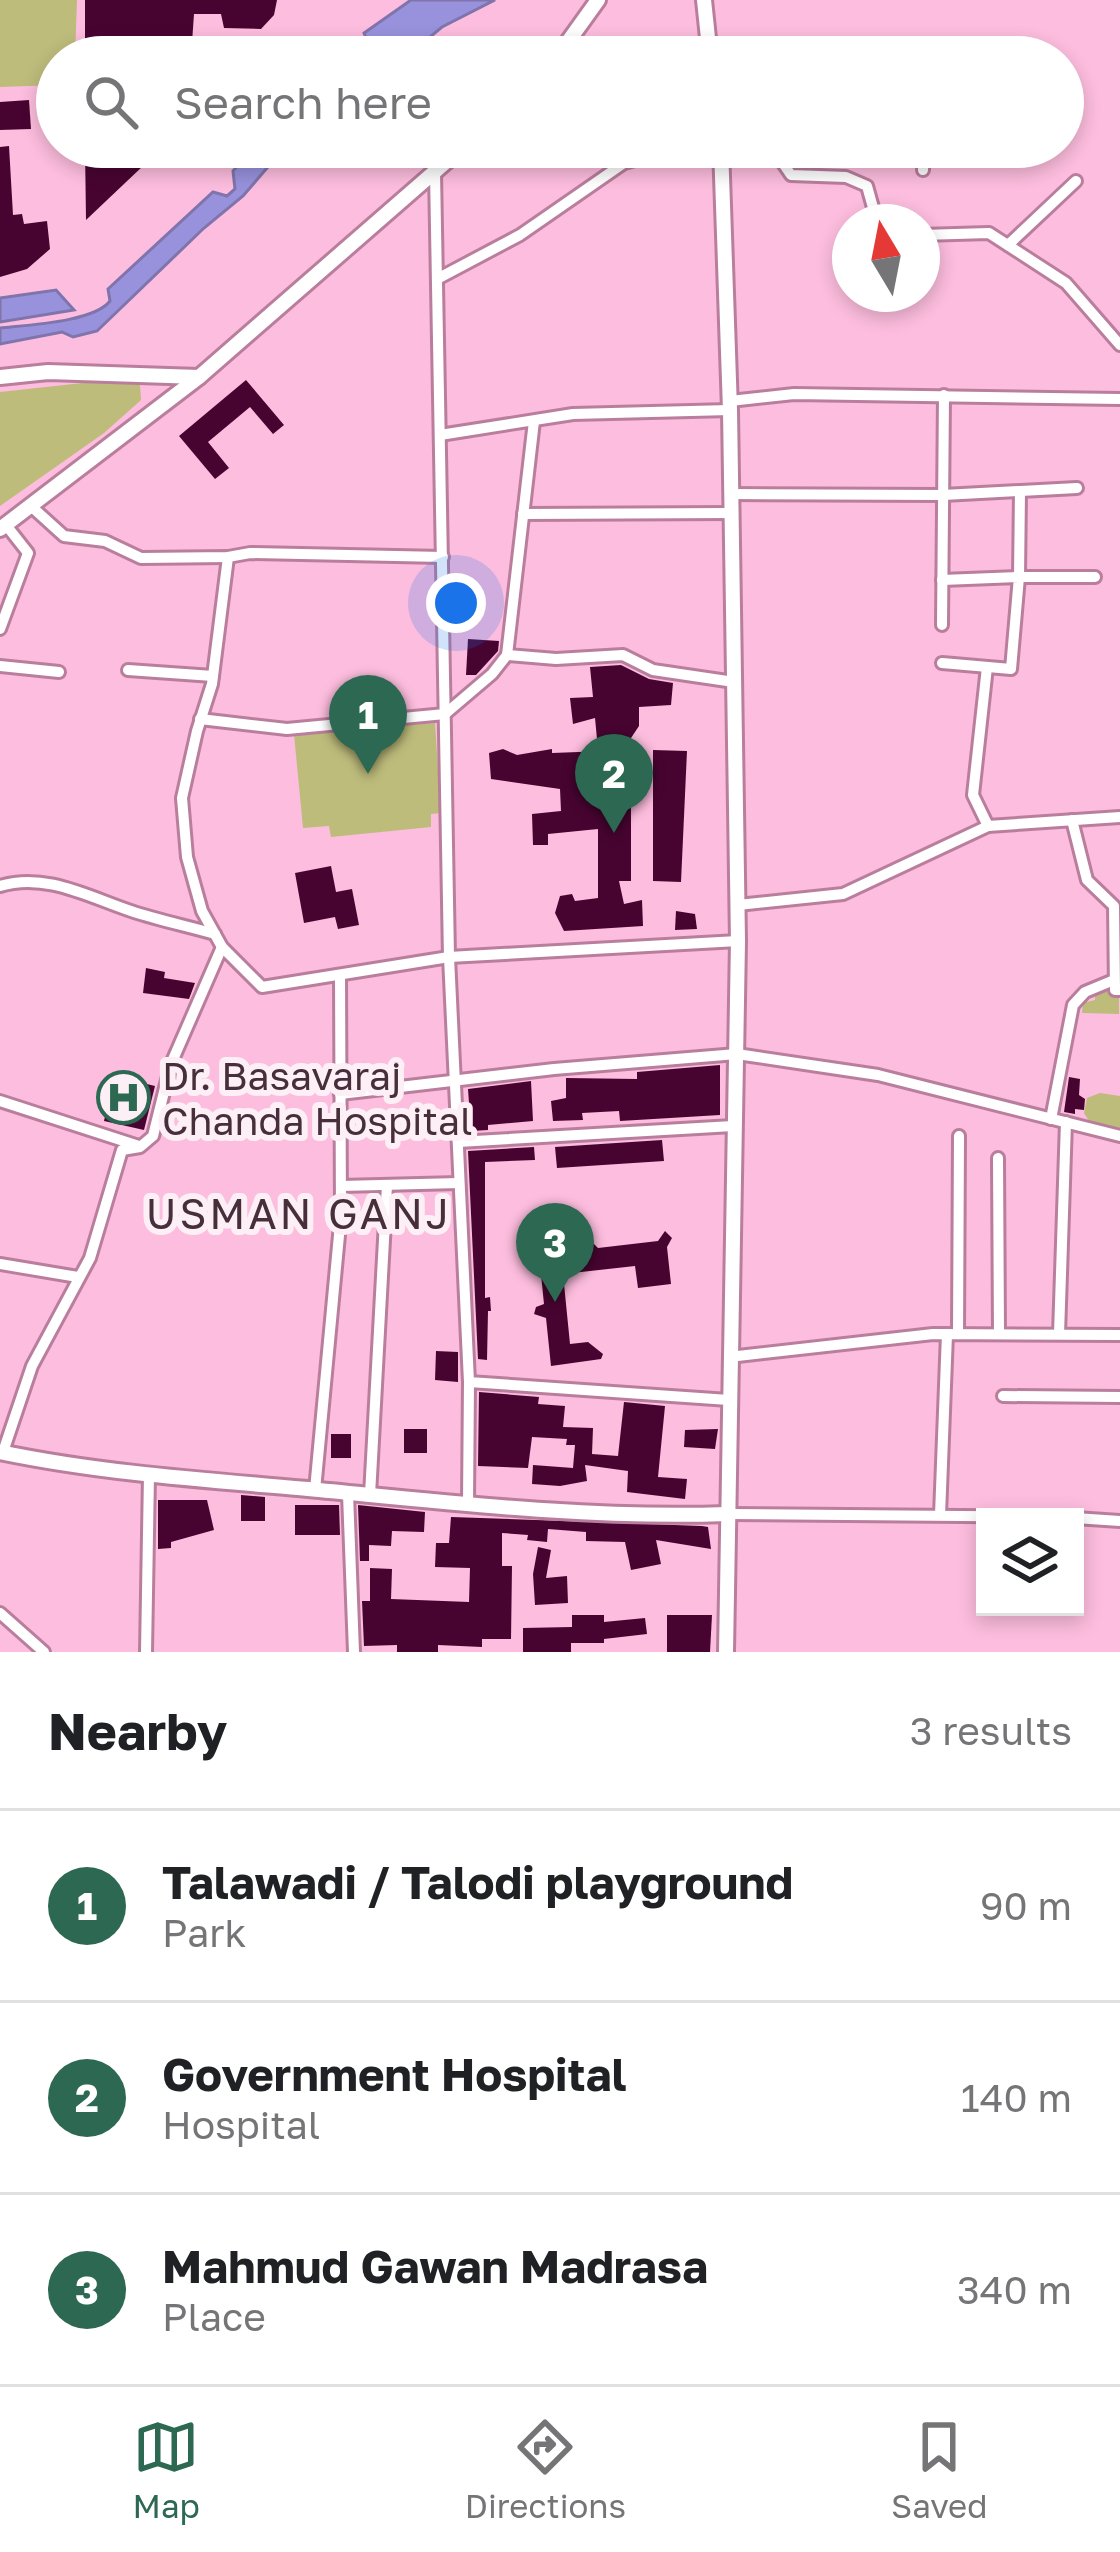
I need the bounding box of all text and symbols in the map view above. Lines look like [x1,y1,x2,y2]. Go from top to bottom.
search box [36,36,1084,168]
icon: search [78,69,144,135]
text: Search here [174,75,432,129]
north arrow [832,204,940,312]
your location [426,573,486,633]
pin: 1 [329,675,407,774]
pin: 2 [575,734,653,833]
place label: Dr. Basavaraj Chanda Hospital [162,1052,473,1144]
hospital icon: Dr. Basavaraj Chanda Hospital [95,1070,151,1126]
district label: USMAN GANJ [146,1188,452,1238]
pin: 3 [516,1203,594,1302]
map controls [976,1508,1084,1616]
button: layers [976,1508,1084,1616]
text: Nearby [48,1700,227,1761]
text: 3 results [910,1707,1072,1754]
text: Talawadi / Talodi playground [162,1855,793,1909]
text: 1 [77,1882,97,1929]
text: 90 m [980,1882,1072,1929]
text: Park [162,1909,246,1956]
text: Government Hospital [162,2047,627,2101]
text: 2 [75,2074,99,2121]
text: 140 m [961,2074,1072,2121]
text: Hospital [162,2101,320,2148]
text: Mahmud Gawan Madrasa [162,2239,708,2293]
text: 3 [75,2266,99,2313]
text: 340 m [957,2266,1072,2313]
text: Place [162,2293,266,2340]
tab: Map [133,2414,200,2525]
tab: Directions [465,2414,626,2525]
tab: Saved [891,2414,987,2525]

